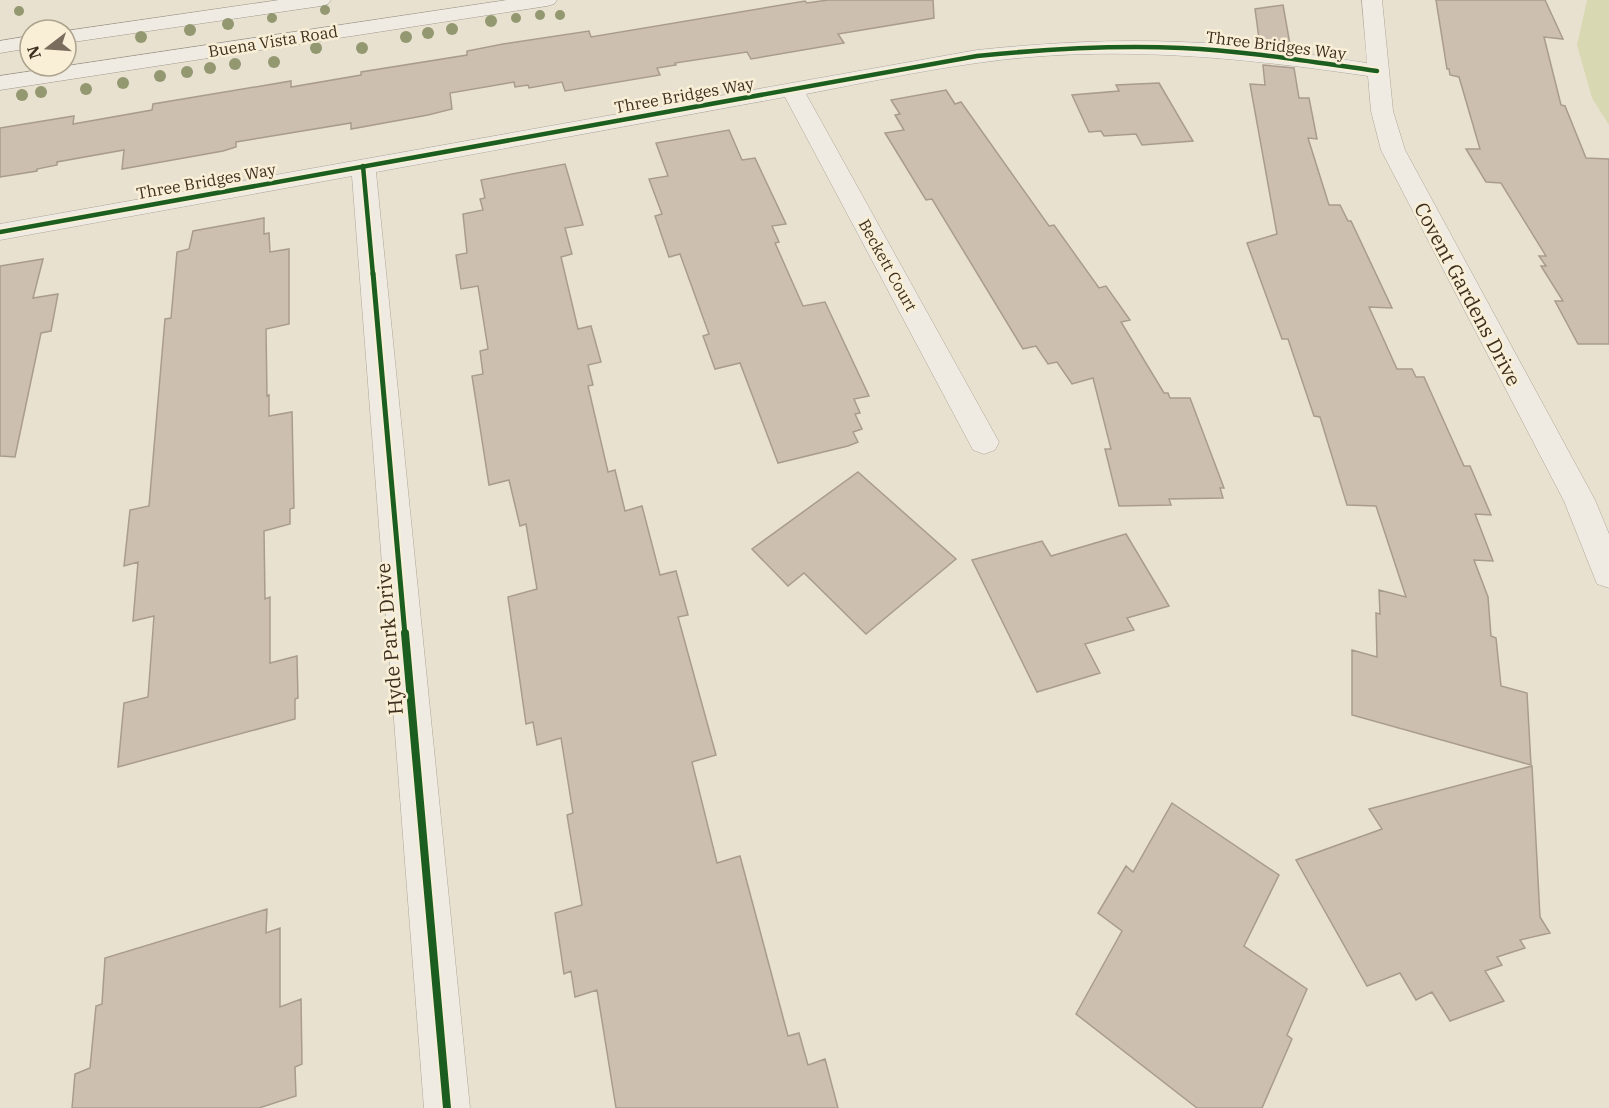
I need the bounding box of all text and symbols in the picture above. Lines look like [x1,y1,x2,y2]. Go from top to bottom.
north arrow [18,18,78,78]
street label: Buena Vista Road [207,21,340,61]
street label: Three Bridges Way [1205,26,1348,64]
text: N [22,43,45,61]
street label: Three Bridges Way [613,73,756,117]
street label: Three Bridges Way [135,159,278,203]
street label: Covent Gardens Drive [1408,197,1528,391]
street label: Beckett Court [854,215,922,315]
street label: Hyde Park Drive [369,562,409,716]

